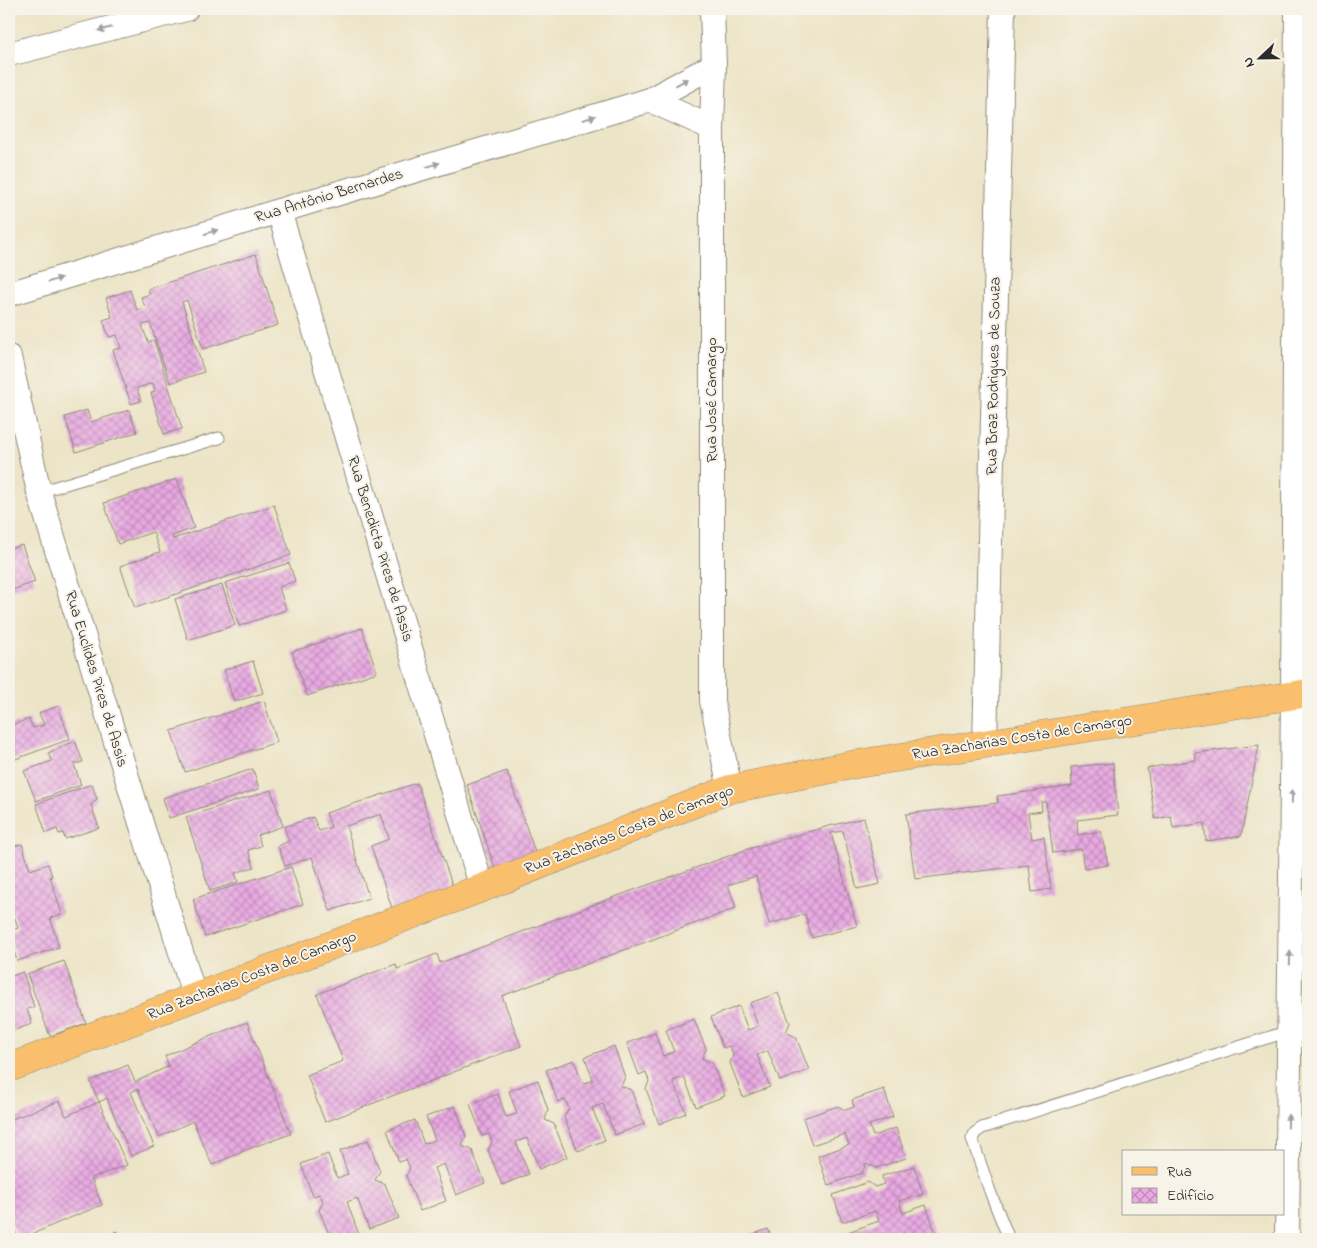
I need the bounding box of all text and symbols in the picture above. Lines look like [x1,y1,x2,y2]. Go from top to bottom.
one-way arrow [97,26,112,34]
north arrow [1234,32,1284,82]
text: N [1238,54,1261,71]
one-way arrow [675,78,689,87]
one-way arrow [581,113,596,121]
one-way arrow [426,160,441,168]
street label: Rua Antônio Bernardes [252,162,406,230]
one-way arrow [203,227,218,235]
one-way arrow [48,275,63,283]
street label: Rua Braz Rodrigues de Souza [980,277,1008,475]
street label: Rua José Camargo [700,338,724,463]
street label: Rua Benedicta Pires de Assis [340,453,420,645]
street label: Rua Euclides Pires de Assis [58,588,134,770]
street label: Rua Zacharias Costa de Camargo [910,709,1134,767]
street label: Rua Zacharias Costa de Camargo [521,779,737,881]
one-way arrow [1288,787,1296,803]
street label: Rua Zacharias Costa de Camargo [144,925,360,1027]
one-way arrow [1286,950,1294,966]
one-way arrow [1284,1112,1292,1128]
legend [1122,1150,1284,1216]
text: Rua [1167,1161,1192,1183]
text: Edifício [1167,1185,1214,1207]

